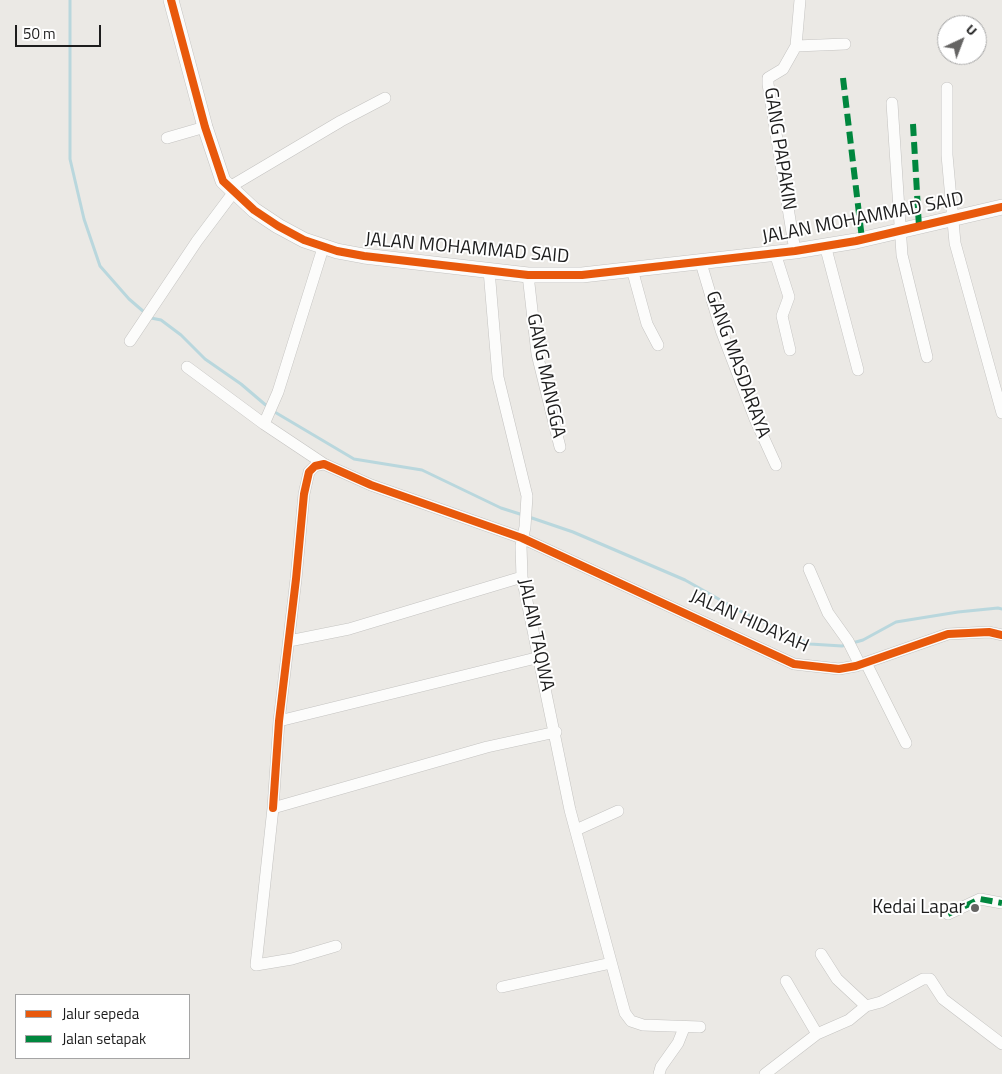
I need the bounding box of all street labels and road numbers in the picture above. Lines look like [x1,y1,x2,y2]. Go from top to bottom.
street label: GANG PAPAKIN [758,86,800,212]
street label: JALAN MOHAMMAD SAID [760,188,966,250]
street label: JALAN MOHAMMAD SAID [364,229,570,269]
street label: GANG MASDARAYA [700,288,774,442]
street label: GANG MANGGA [521,312,569,440]
street label: JALAN TAQWA [512,577,558,693]
street label: JALAN HIDAYAH [686,586,812,658]

